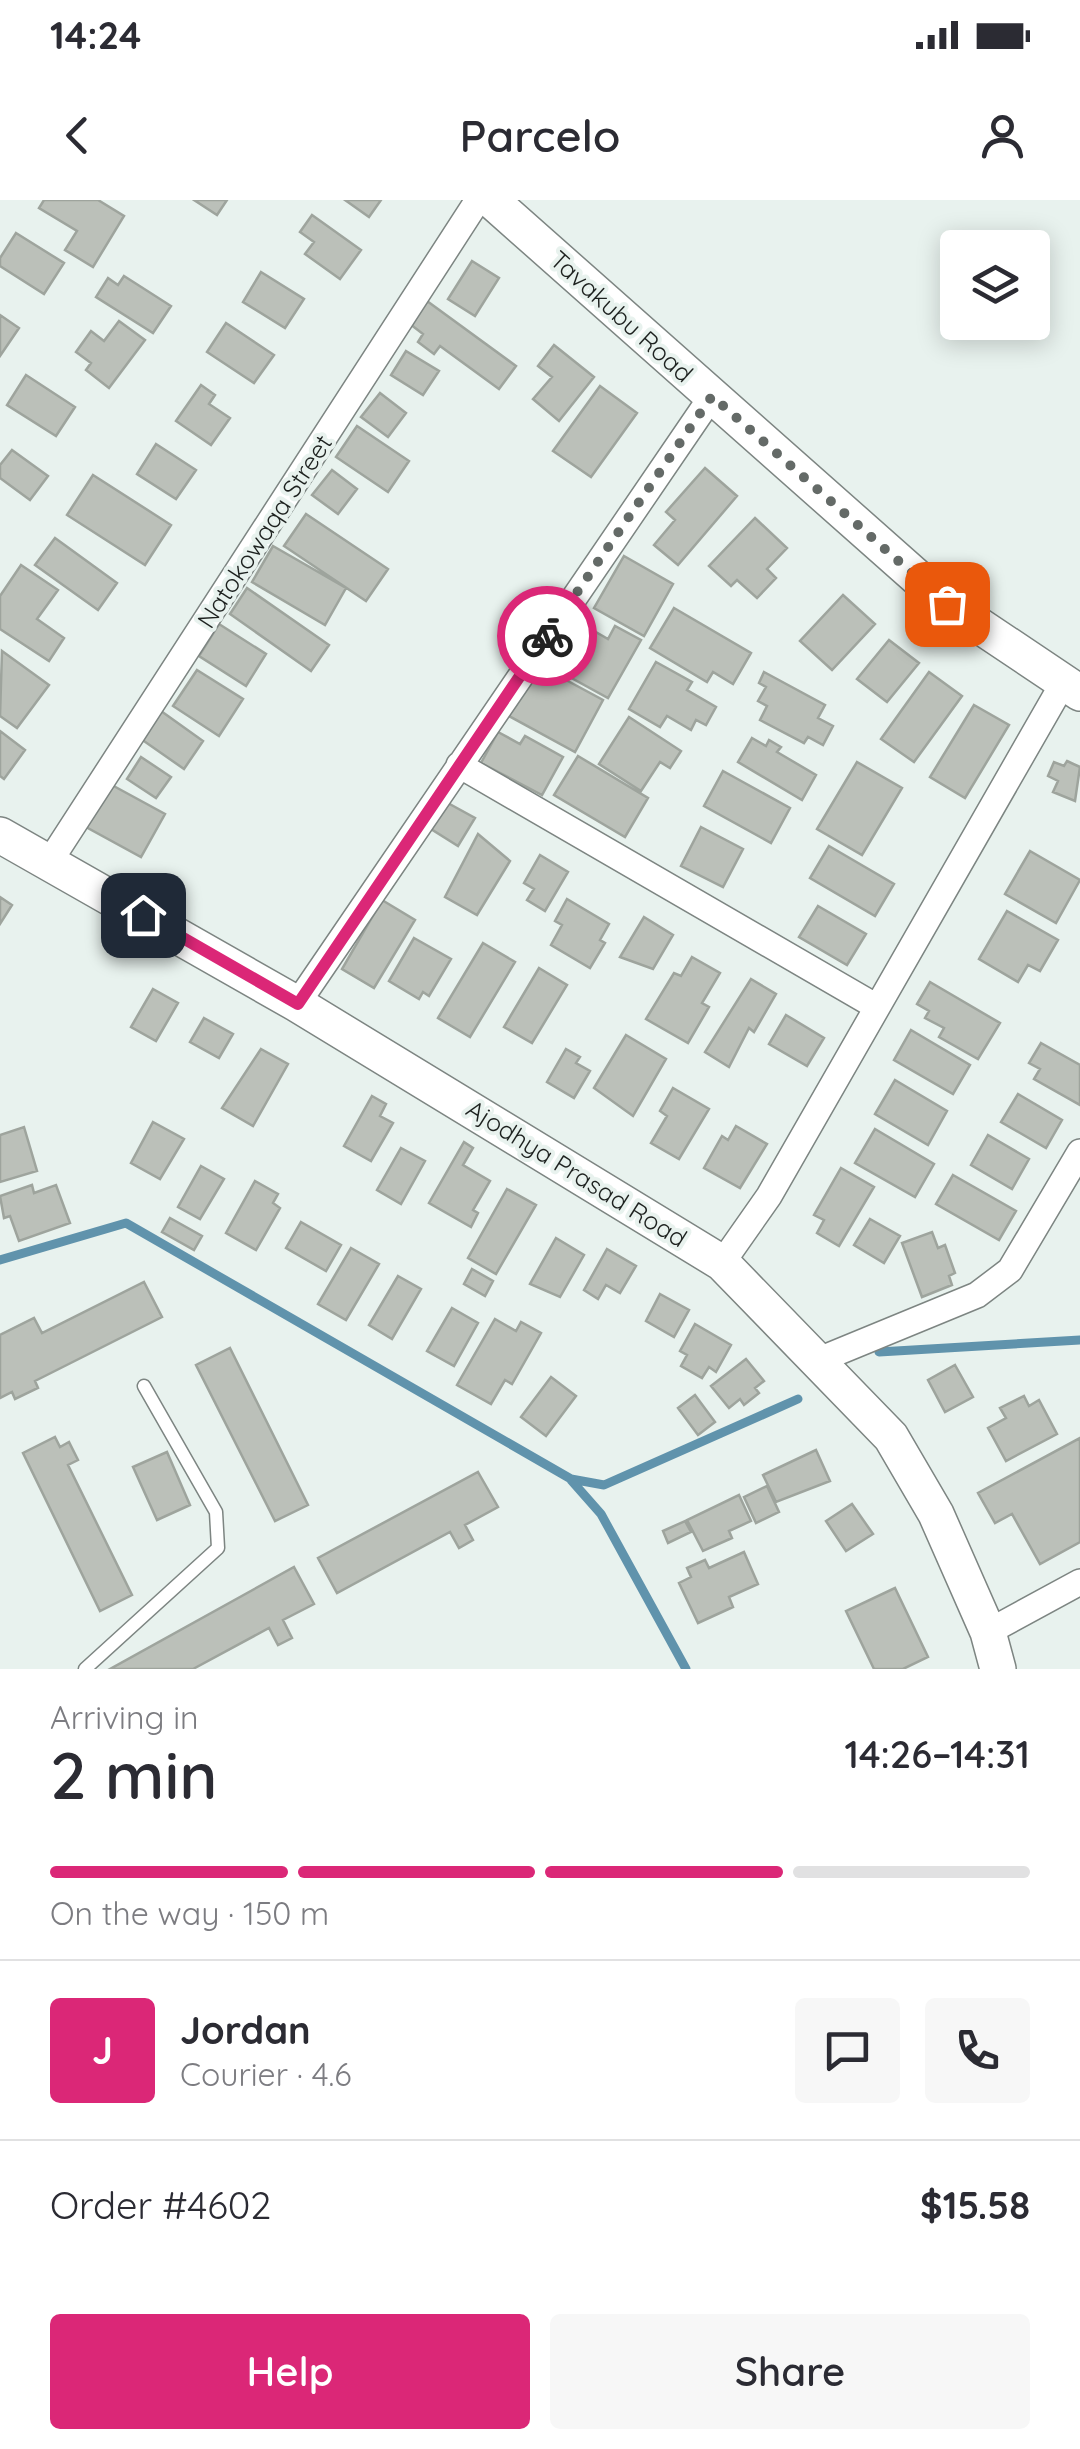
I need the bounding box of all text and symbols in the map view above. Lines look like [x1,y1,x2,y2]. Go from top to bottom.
text: 14:24 [50,11,141,59]
text: Parcelo [459,107,621,163]
icon: back [50,108,105,163]
icon: person [975,108,1030,163]
map controls [940,230,1050,340]
button: layers [940,230,1050,340]
street label: Tavakubu Road [544,244,700,388]
street label: Natokowaqa Street [190,429,338,633]
pin [905,562,990,647]
icon: bag [920,577,975,632]
courier [497,586,597,686]
icon: bike [520,609,575,664]
pin [101,873,186,958]
icon: home [116,888,171,943]
street label: Ajodhya Prasad Road [461,1093,693,1253]
text: Arriving in [50,1697,199,1737]
text: 14:26–14:31 [845,1730,1030,1778]
text: 2 min [50,1734,218,1815]
text: On the way · 150 m [50,1893,329,1933]
button: chat [795,1998,900,2103]
button: phone [925,1998,1030,2103]
text: Jordan [180,2006,311,2054]
text: J [92,2026,113,2074]
text: Courier · 4.6 [180,2054,352,2094]
text: Order #4602 [50,2181,271,2229]
text: $15.58 [920,2181,1030,2229]
button: Help [50,2314,530,2429]
button: Share [550,2314,1030,2429]

